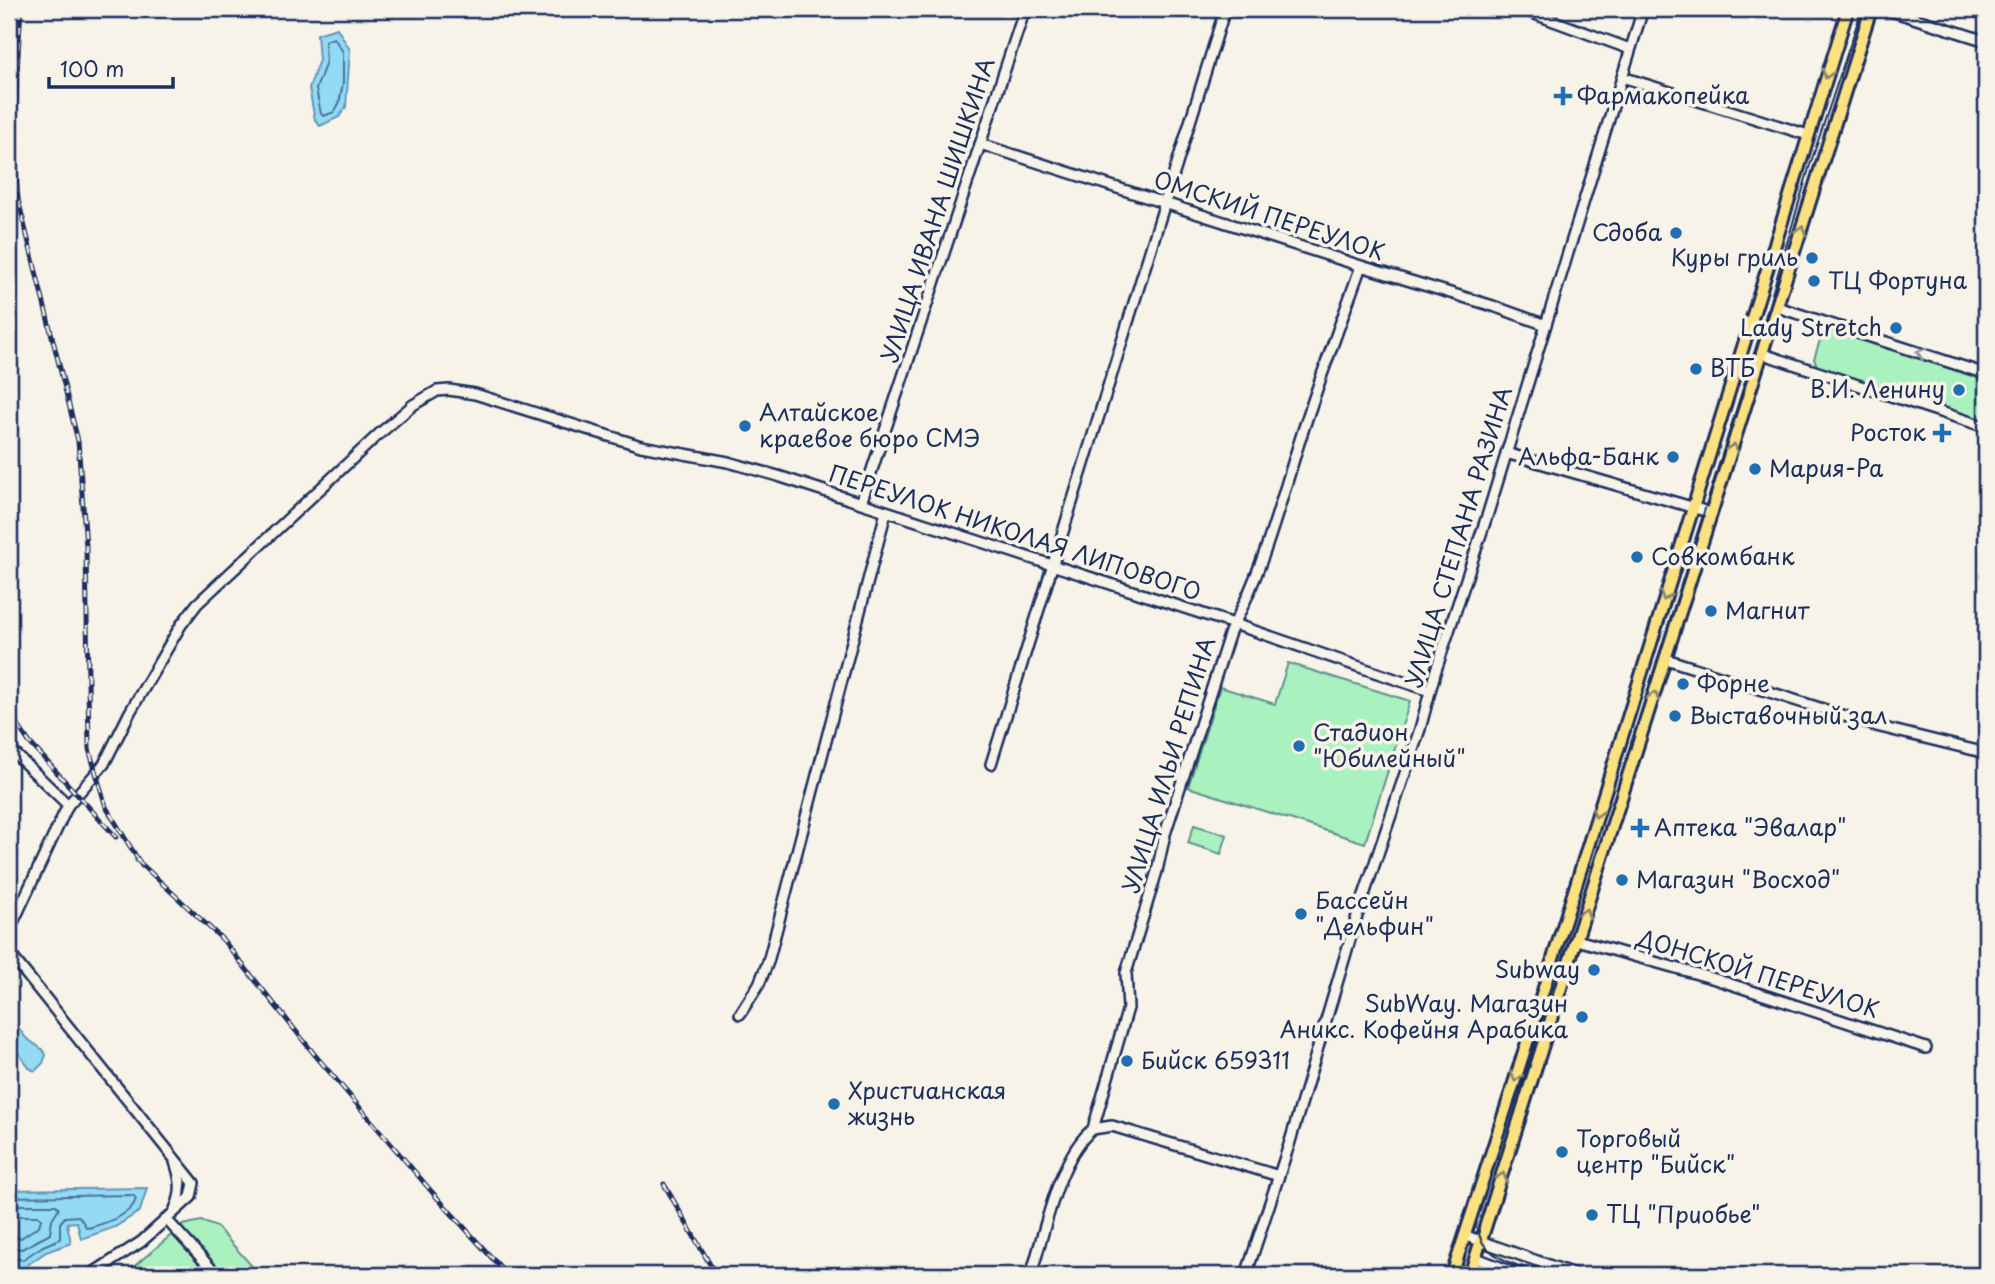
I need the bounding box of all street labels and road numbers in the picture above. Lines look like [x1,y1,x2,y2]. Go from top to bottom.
street label: УЛИЦА ИВАНА ШИШКИНА [871,53,1002,366]
street label: ОМСКИЙ ПЕРЕУЛОК [1150,161,1389,268]
street label: УЛИЦА СТЕПАНА РАЗИНА [1395,382,1520,691]
street label: ПЕРЕУЛОК НИКОЛАЯ ЛИПОВОГО [825,455,1206,608]
street label: УЛИЦА ИЛЬИ РЕПИНА [1112,632,1223,897]
street label: ДОНСКОЙ ПЕРЕУЛОК [1632,919,1884,1026]

